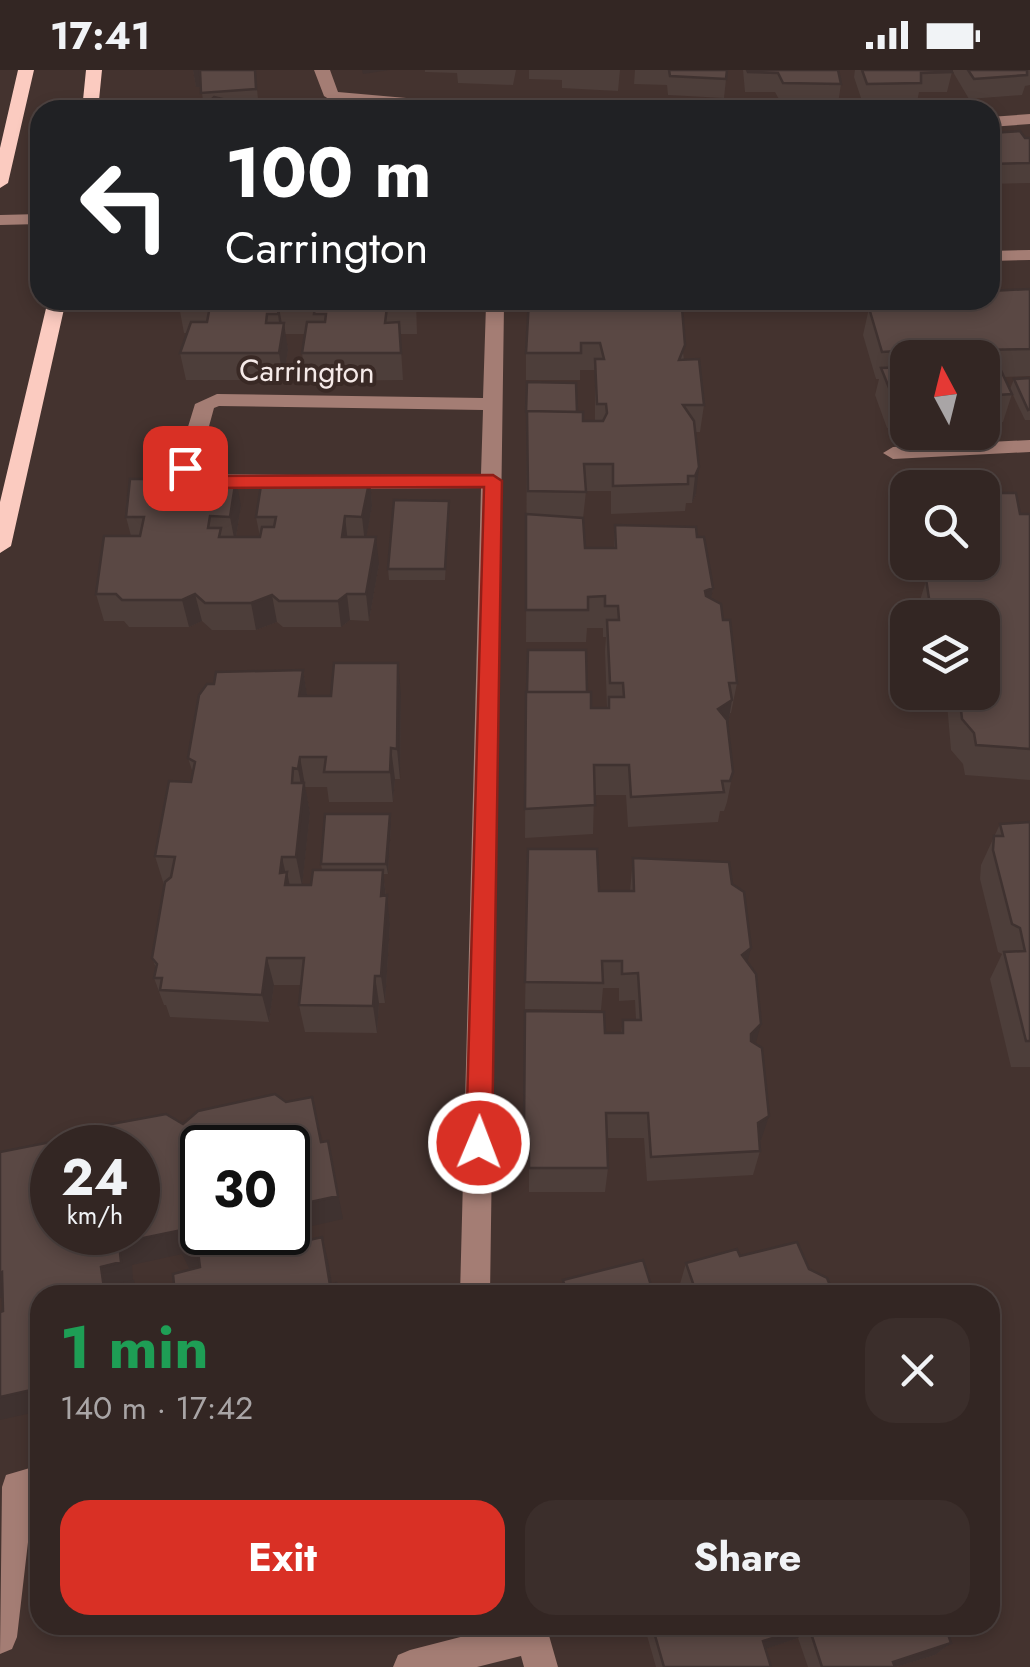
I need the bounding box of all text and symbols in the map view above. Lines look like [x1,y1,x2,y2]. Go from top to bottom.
text: 17:41 [50,8,150,63]
text: 100 m [225,122,432,223]
icon: left [60,140,190,270]
text: Carrington [225,215,428,280]
north arrow [890,340,1000,450]
map controls [890,340,1000,710]
street label: Carrington [239,348,375,394]
pin [143,426,228,511]
icon: arrive [158,441,213,496]
button: search [890,470,1000,580]
button: layers [890,600,1000,710]
position arrow [427,1091,531,1195]
speed limit sign: 30 [180,1125,310,1255]
text: 24 [61,1141,129,1214]
text: km/h [67,1197,123,1233]
text: 1 min [60,1304,209,1391]
button: close [865,1318,970,1423]
text: 140 m · 17:42 [60,1385,253,1431]
button: Exit [60,1500,505,1615]
button: Share [525,1500,970,1615]

